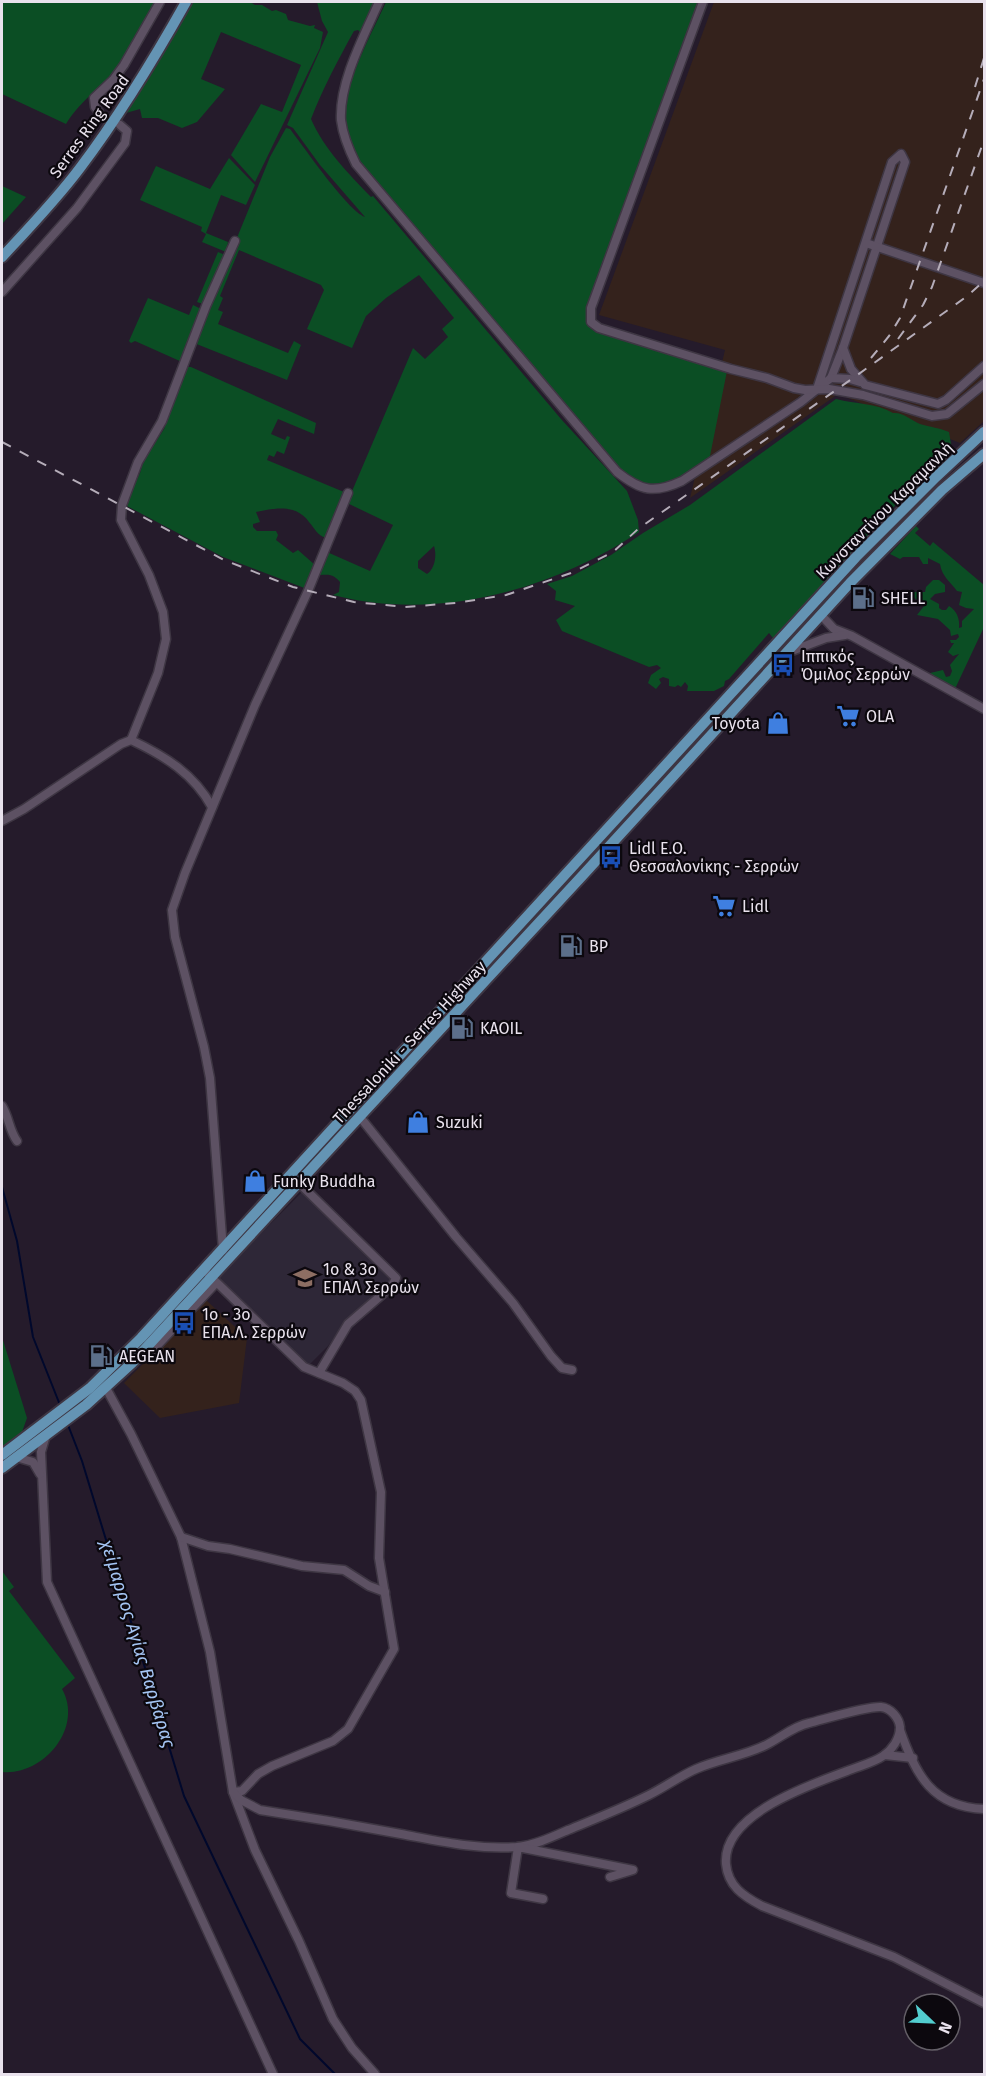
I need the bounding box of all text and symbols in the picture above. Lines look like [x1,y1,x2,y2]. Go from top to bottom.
street label: Serres Ring Road [46,71,133,182]
street label: Κωνσταντίνου Καραμανλή [812,438,957,583]
fuel station icon: SHELL [850,585,876,611]
place label: SHELL [881,589,925,608]
place label: Ιππικός Όμιλος Σερρών [801,647,910,684]
bus stop icon: Ιππικός Όμιλος Σερρών [770,652,796,678]
supermarket icon: OLA [835,703,861,729]
place label: OLA [866,707,895,726]
shop icon: Toyota [765,710,791,736]
place label: Toyota [712,714,760,733]
place label: Lidl Ε.Ο. Θεσσαλονίκης - Σερρών [629,839,799,876]
bus stop icon: Lidl Ε.Ο. Θεσσαλονίκης - Σερρών [598,844,624,870]
supermarket icon: Lidl [711,893,737,919]
place label: Lidl [742,897,769,916]
fuel station icon: BP [558,933,584,959]
place label: BP [589,937,608,956]
street label: Thessaloniki - Serres Highway [329,957,490,1128]
fuel station icon: KAOIL [449,1015,475,1041]
place label: KAOIL [480,1019,522,1038]
shop icon: Suzuki [405,1109,431,1135]
place label: Suzuki [436,1113,483,1132]
shop icon: Funky Buddha [242,1168,268,1194]
place label: Funky Buddha [273,1172,376,1191]
place label: 1ο & 3ο ΕΠΑΛ Σερρών [323,1260,419,1297]
school or university icon: 1ο & 3ο ΕΠΑΛ Σερρών [292,1265,318,1291]
place label: 1ο - 3ο ΕΠΑ.Λ. Σερρών [202,1305,306,1342]
bus stop icon: 1ο - 3ο ΕΠΑ.Λ. Σερρών [171,1310,197,1336]
fuel station icon: AEGEAN [88,1343,114,1369]
place label: AEGEAN [119,1347,175,1366]
water label: χείμαρρος Αγίας Βαρβάρας [95,1536,180,1751]
north arrow [902,1992,962,2052]
text: N [935,2019,956,2036]

